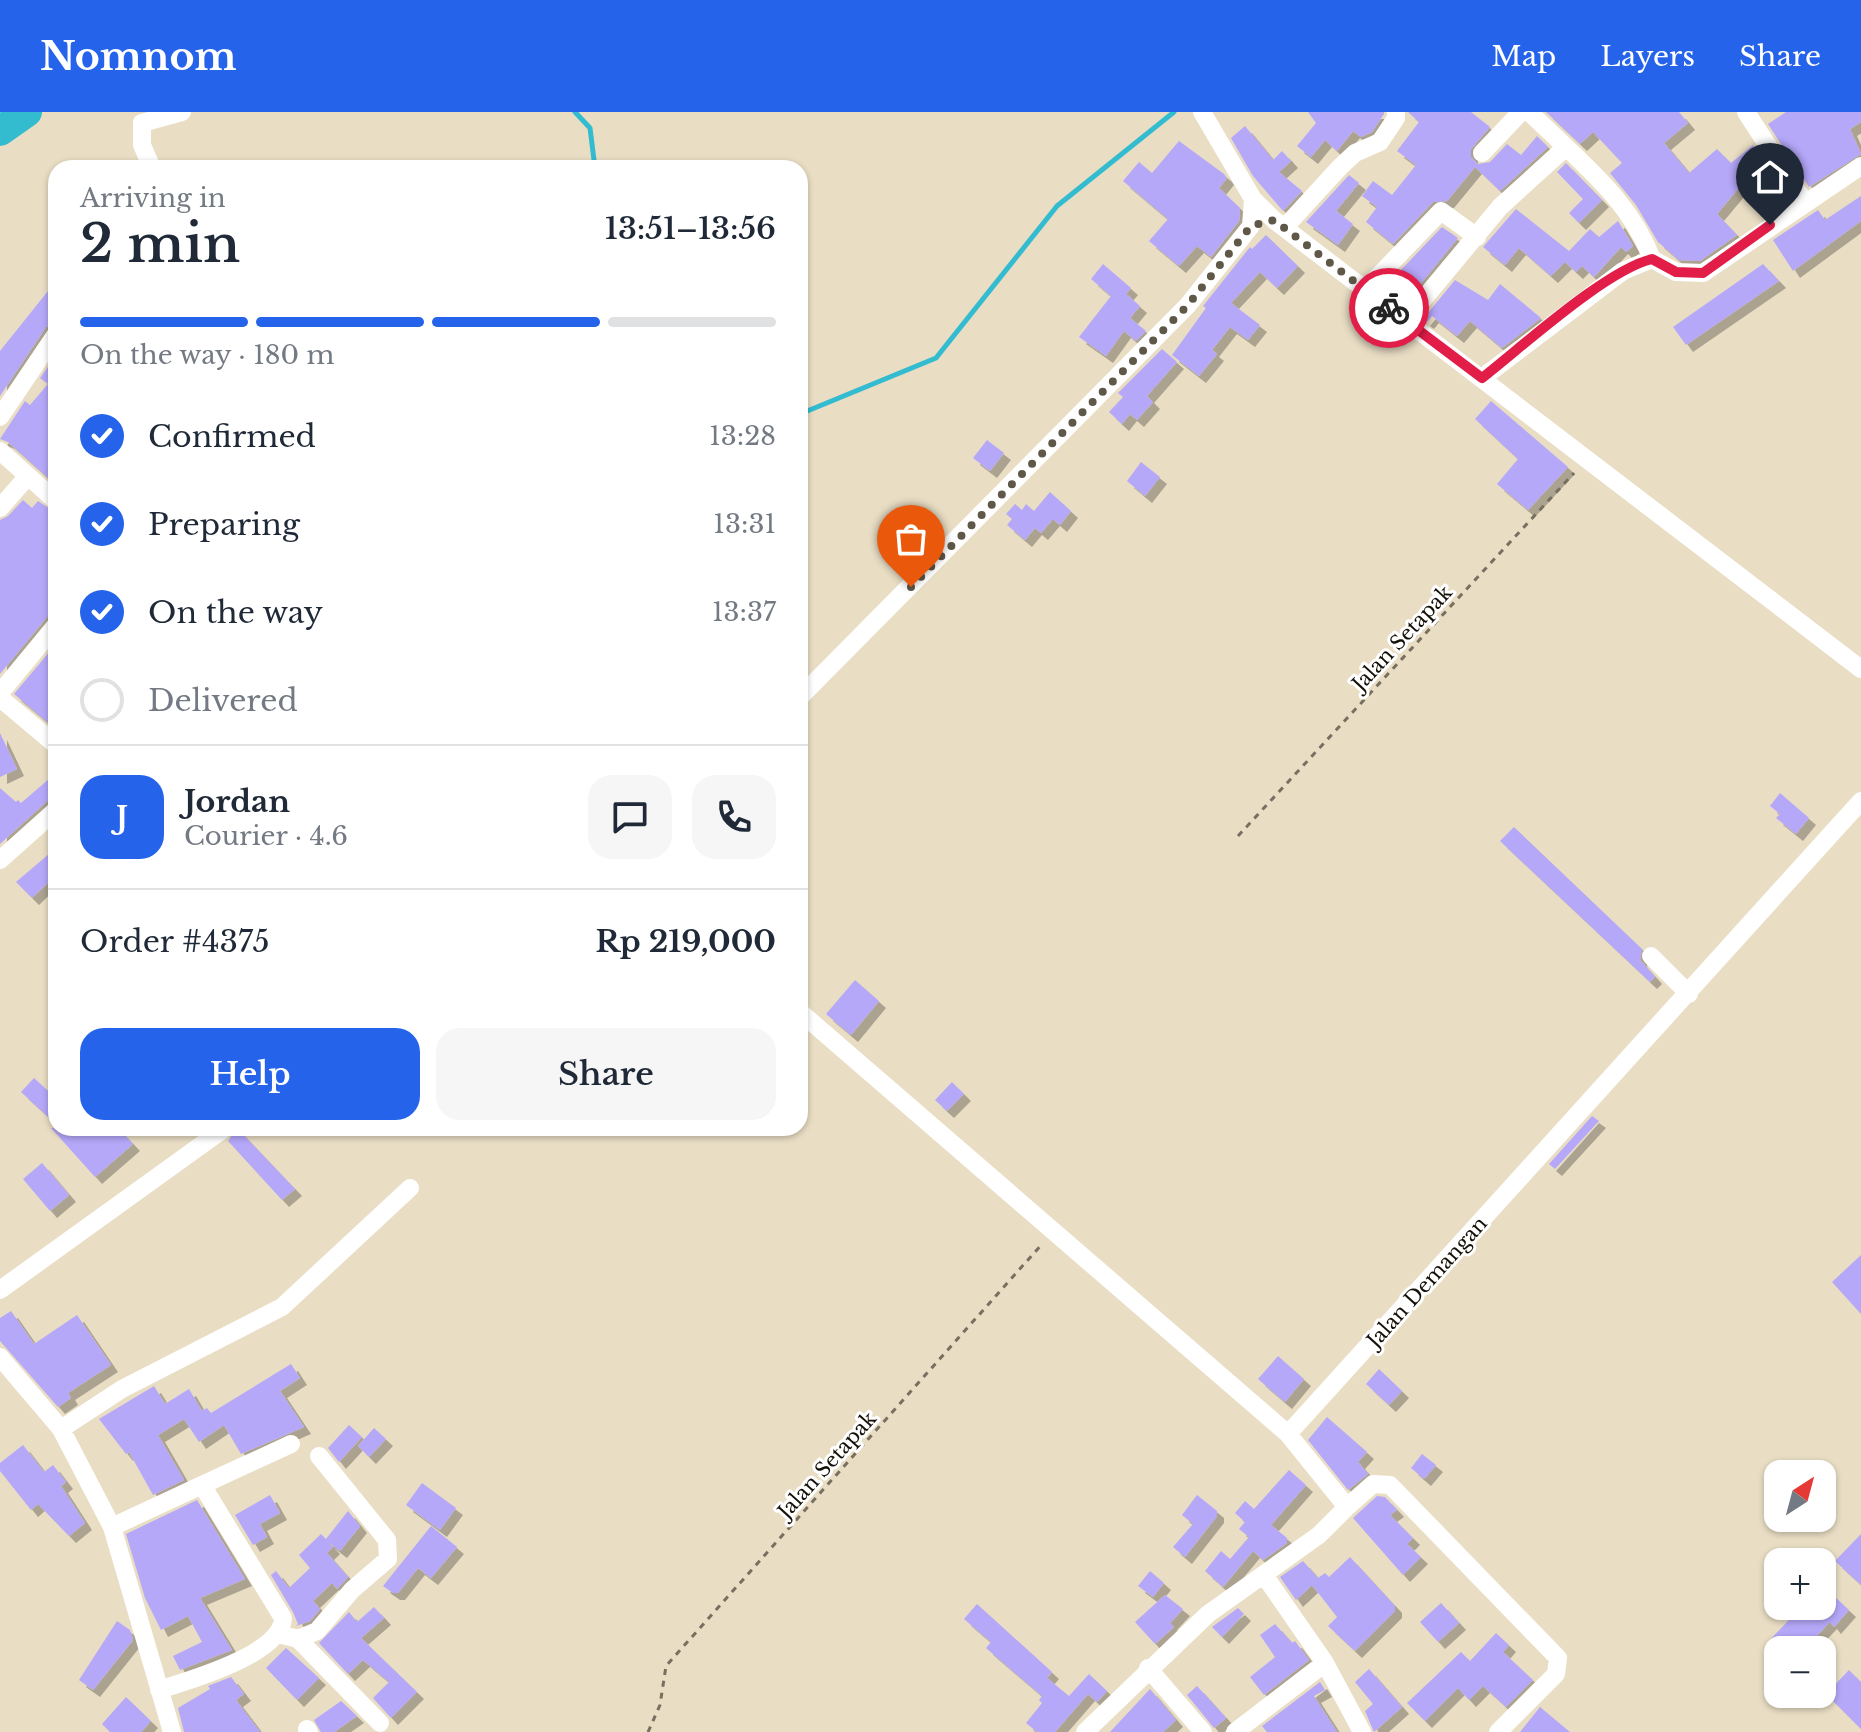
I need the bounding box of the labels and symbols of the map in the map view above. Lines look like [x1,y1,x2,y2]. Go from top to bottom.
pin [1736,143,1804,225]
courier [1349,268,1429,348]
pin [877,505,945,587]
street label: Jalan Setapak [1345,580,1457,698]
street label: Jalan Demangan [1360,1211,1492,1355]
street label: Jalan Setapak [771,1406,882,1526]
north arrow [1764,1460,1836,1532]

